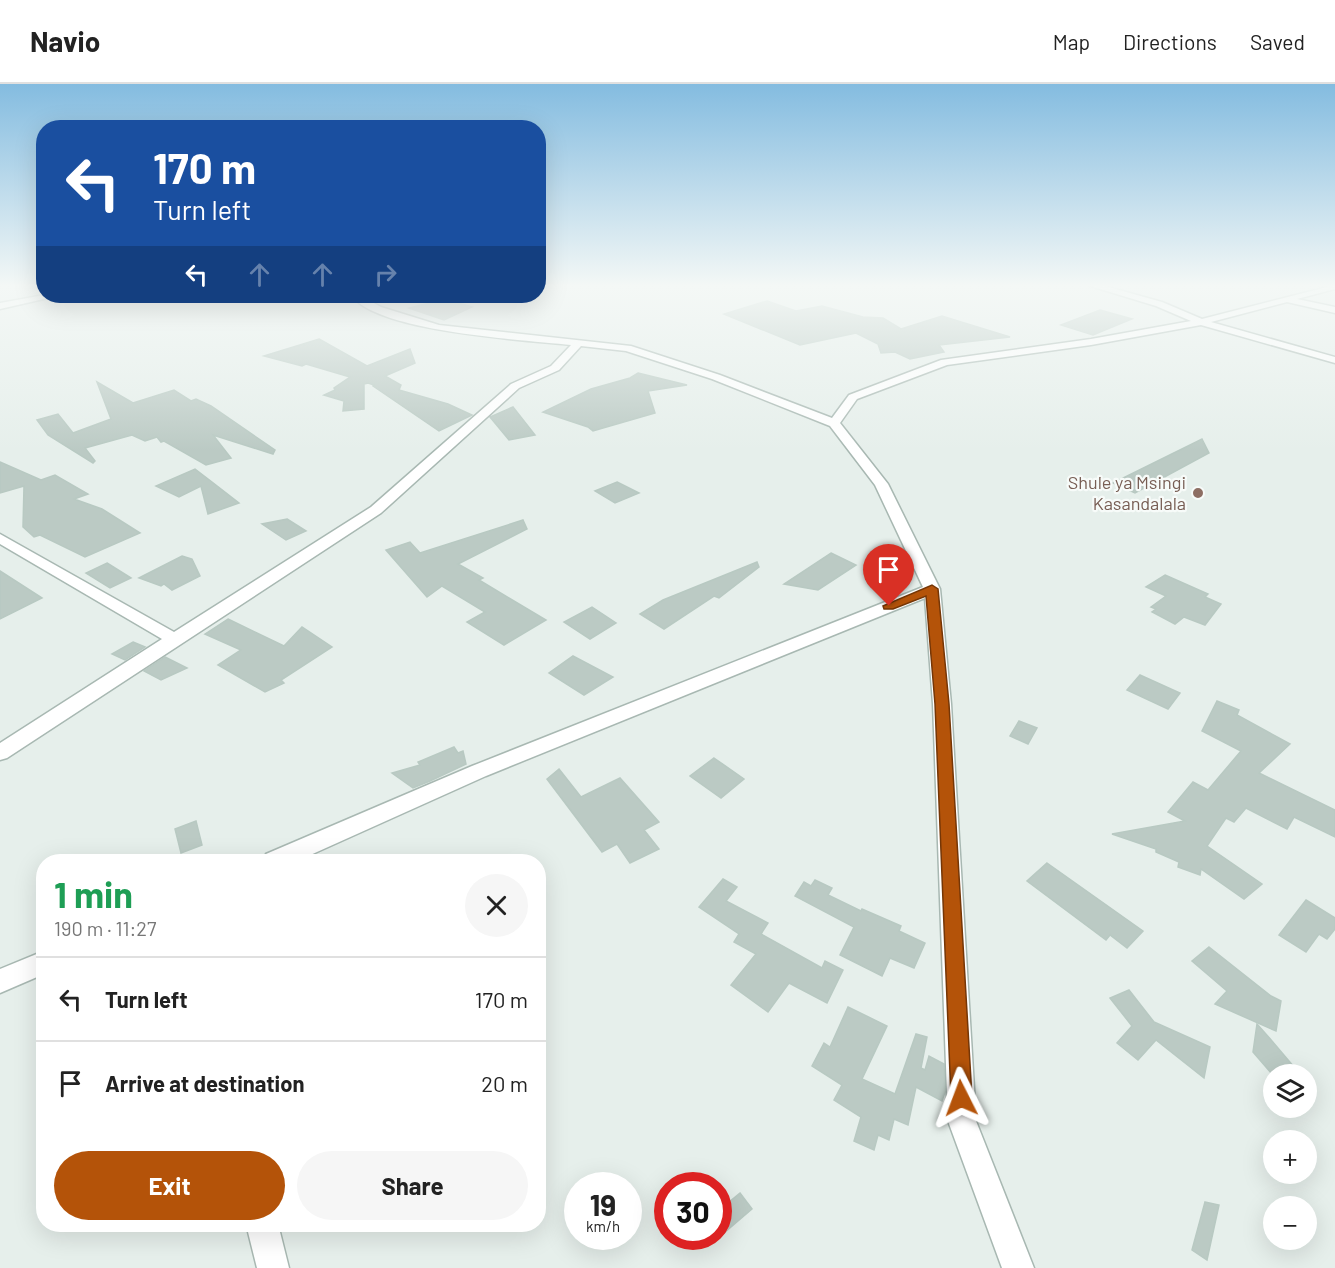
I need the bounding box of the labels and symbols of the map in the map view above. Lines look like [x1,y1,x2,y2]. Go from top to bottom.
place label: Shule ya Msingi Kasandalala [1068,471,1186,514]
marker: Shule ya Msingi Kasandalala [1191,486,1205,500]
pin [863,544,914,606]
position arrow [929,1066,993,1130]
speed limit sign: 30 [654,1172,732,1250]

